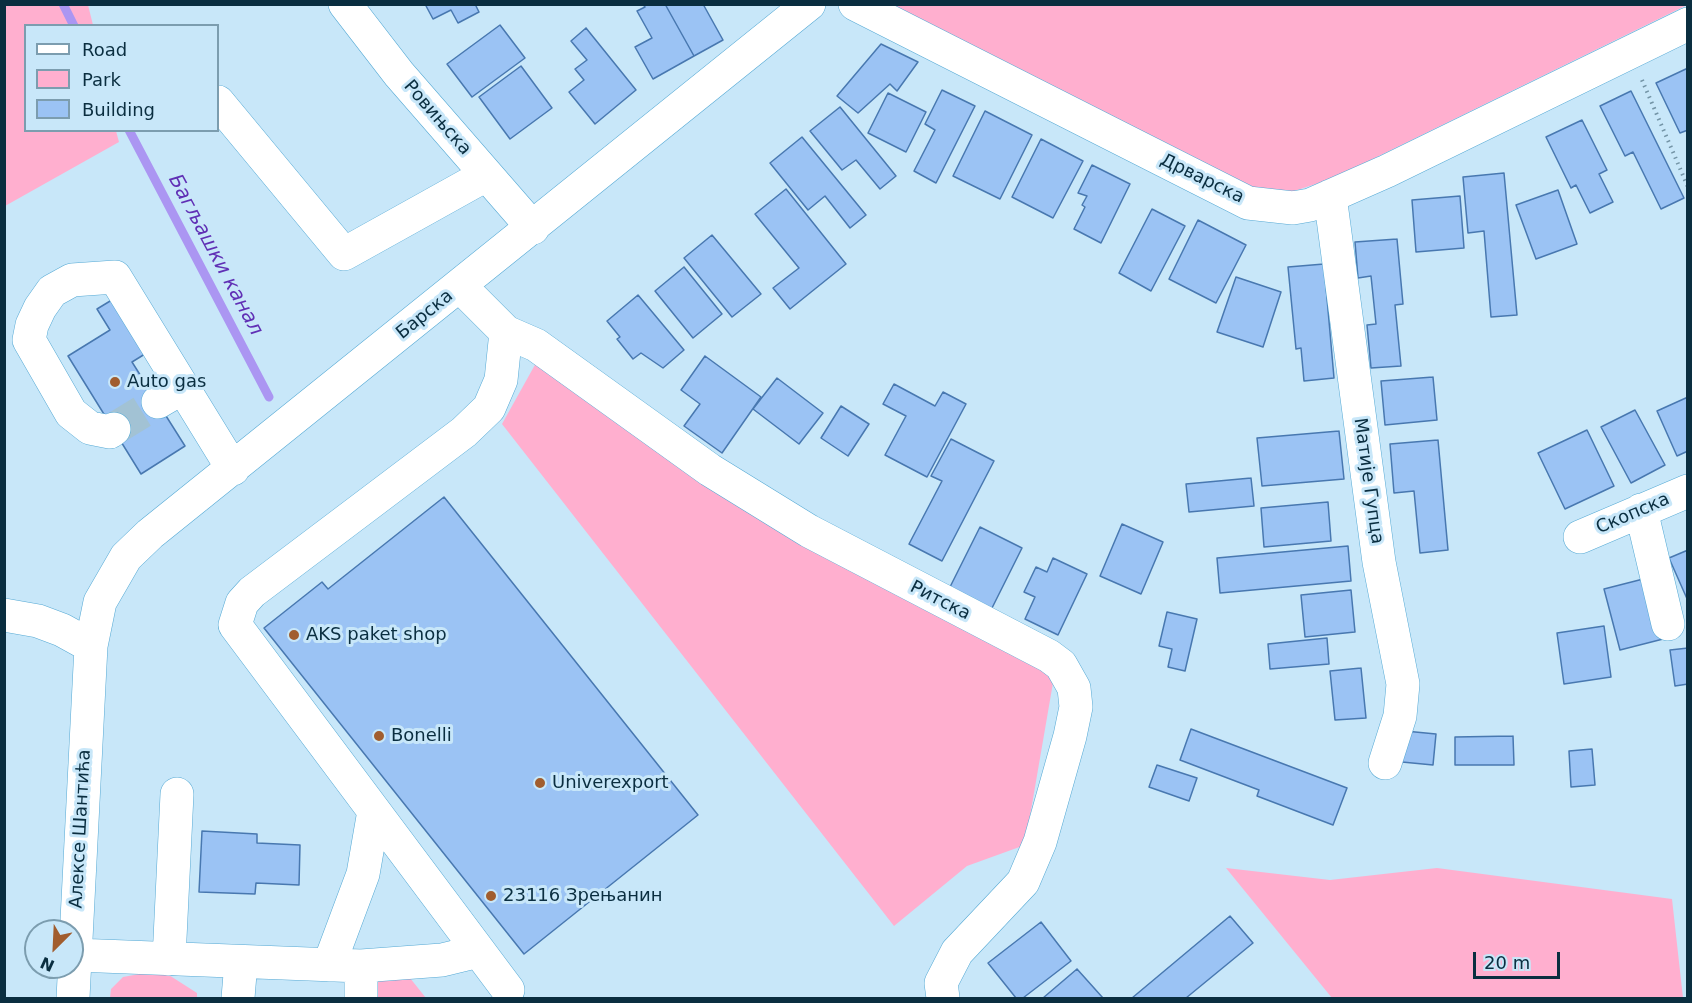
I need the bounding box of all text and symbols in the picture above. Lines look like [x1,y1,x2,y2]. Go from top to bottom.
legend [24,24,219,132]
text: Road [82,39,127,60]
text: Park [82,69,121,90]
street label: Ровињска [399,76,475,160]
text: Building [82,99,155,120]
street label: Дрварска [1157,149,1247,209]
water label: Багљашки канал [162,170,268,340]
street label: Барска [392,286,458,344]
place label: Auto gas [127,371,206,393]
marker: Auto gas [108,375,122,389]
street label: Матије Гупца [1348,417,1388,545]
street label: Скопска [1593,489,1673,539]
street label: Ритска [906,577,974,625]
place label: AKS paket shop [306,624,447,646]
marker: AKS paket shop [287,628,301,642]
place label: Bonelli [391,725,452,747]
marker: Bonelli [372,729,386,743]
street label: Алексе Шантића [66,749,96,909]
place label: Univerexport [552,772,669,794]
marker: Univerexport [533,776,547,790]
place label: 23116 Зрењанин [503,885,662,907]
marker: 23116 Зрењанин [484,889,498,903]
north arrow [24,919,84,979]
scale bar [1476,940,1563,978]
text: 20 m [1484,952,1530,973]
text: N [37,953,57,975]

